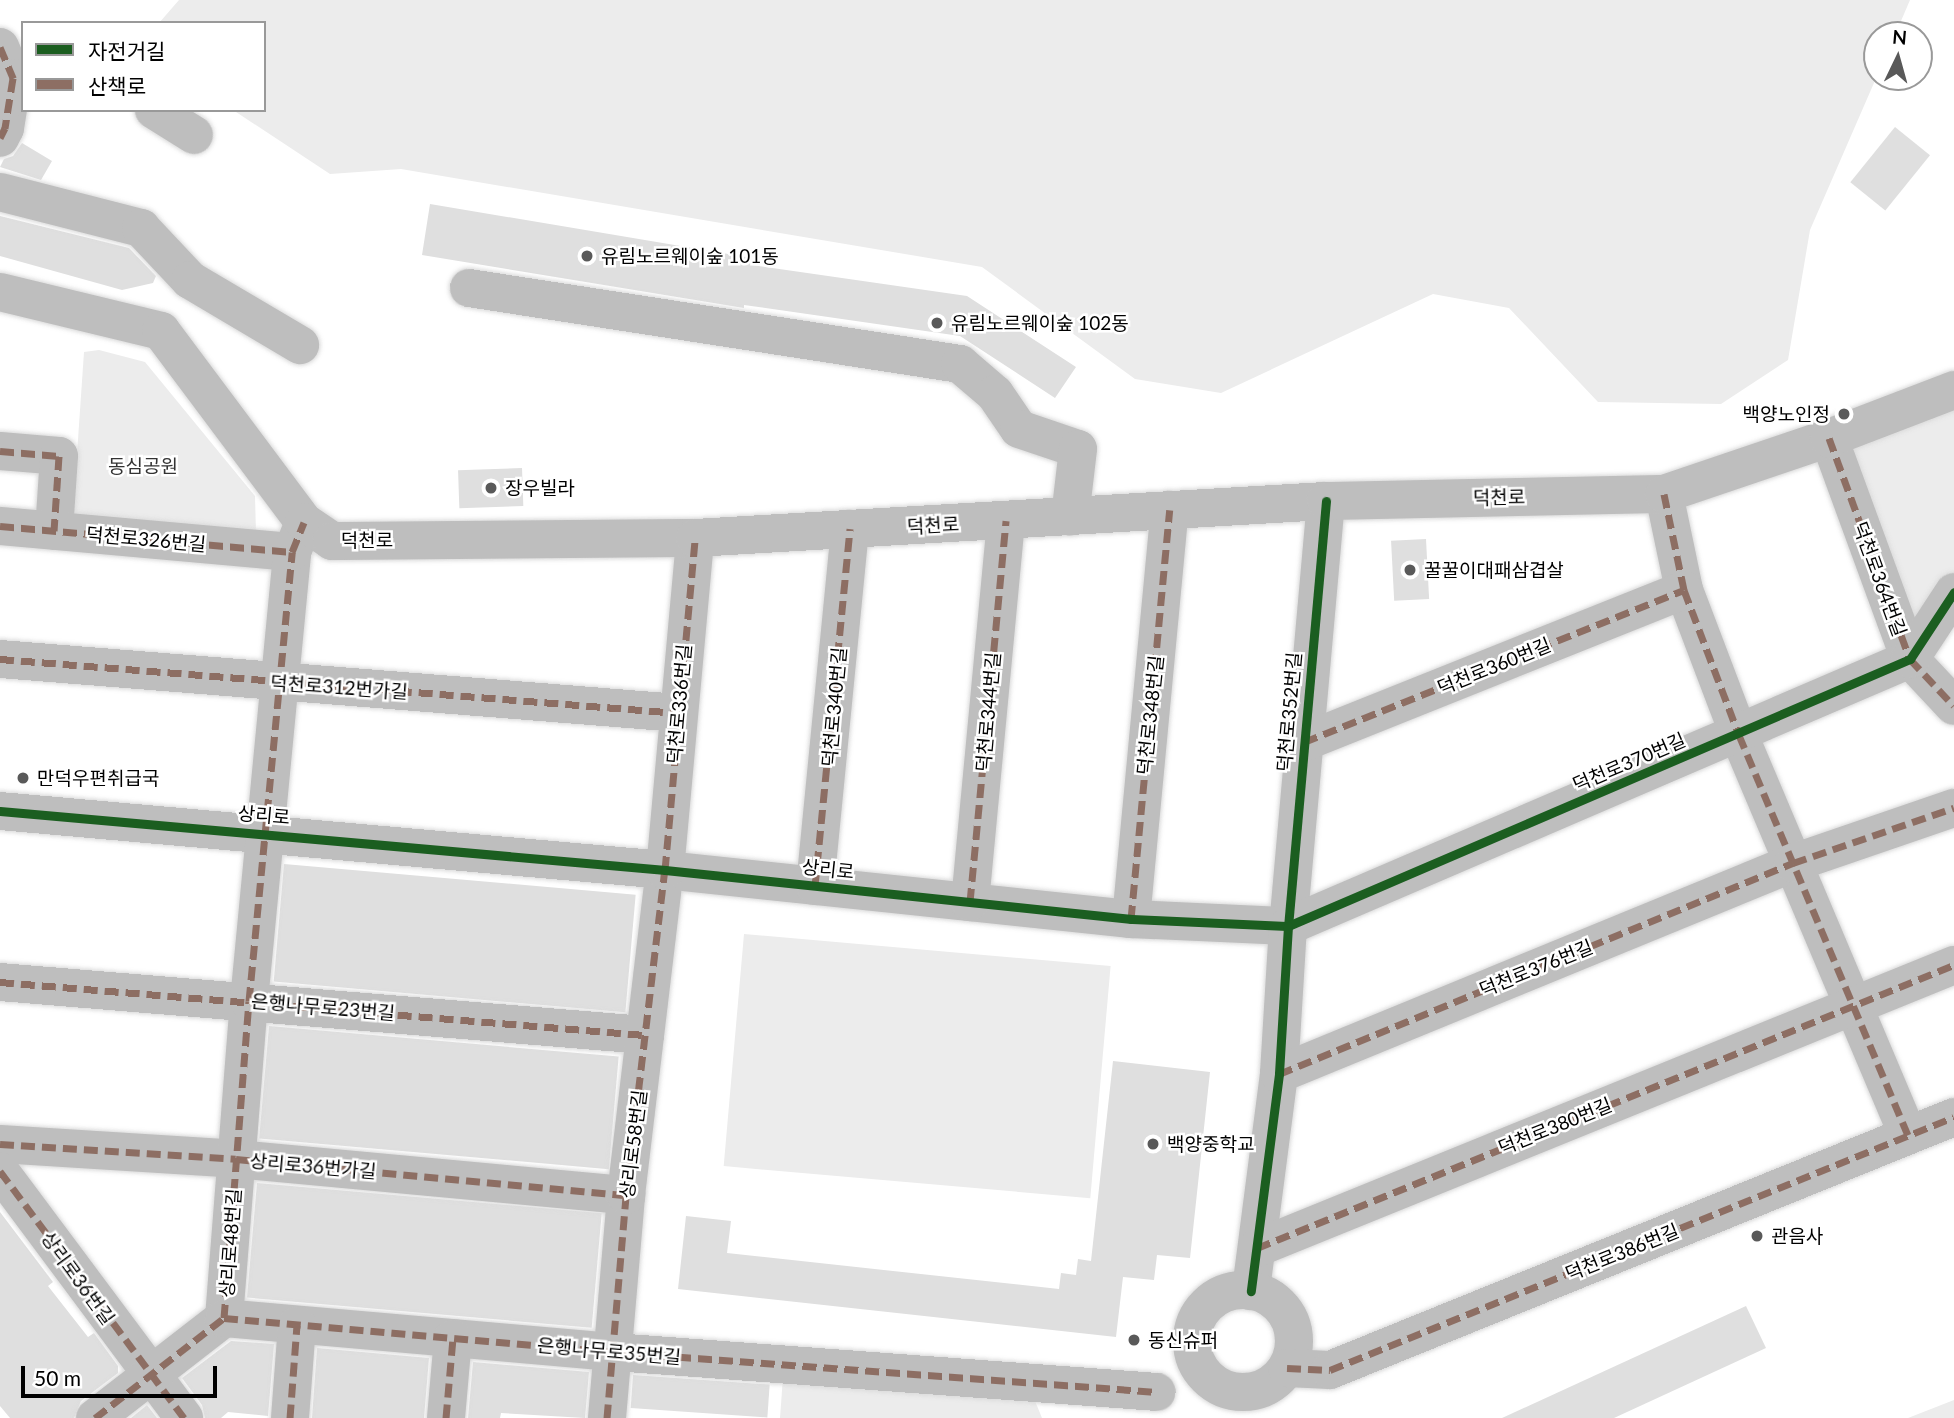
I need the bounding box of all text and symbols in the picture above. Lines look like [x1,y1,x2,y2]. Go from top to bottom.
legend [21,21,266,112]
north arrow [1863,21,1933,91]
text: N [1891,24,1908,49]
text: 자전거길 [88,38,165,63]
text: 산책로 [88,73,146,98]
place label: 유림노르웨이숲 101동 [601,245,779,267]
marker: 유림노르웨이숲 101동 [579,248,595,264]
place label: 유림노르웨이숲 102동 [951,312,1129,334]
marker: 유림노르웨이숲 102동 [929,315,945,331]
place label: 백양노인정 [1743,403,1830,425]
marker: 백양노인정 [1836,406,1852,422]
park label: 동심공원 [108,455,178,477]
place label: 장우빌라 [505,477,575,499]
marker: 장우빌라 [483,480,499,496]
street label: 덕천로 [1473,485,1525,509]
street label: 덕천로 [906,512,960,538]
street label: 덕천로364번길 [1849,519,1911,639]
street label: 덕천로326번길 [85,522,207,556]
street label: 덕천로 [341,529,393,551]
place label: 꿀꿀이대패삼겹살 [1424,559,1564,581]
marker: 꿀꿀이대패삼겹살 [1402,562,1418,578]
street label: 덕천로360번길 [1434,633,1554,699]
street label: 덕천로336번길 [662,643,696,765]
street label: 덕천로340번길 [817,646,851,768]
street label: 덕천로344번길 [971,651,1005,773]
street label: 덕천로352번길 [1272,651,1306,773]
street label: 덕천로348번길 [1132,654,1168,776]
street label: 덕천로312번가길 [269,671,409,703]
street label: 덕천로370번길 [1569,728,1689,796]
place label: 만덕우편취급국 [37,767,159,789]
marker: 만덕우편취급국 [15,770,31,786]
street label: 상리로 [237,801,291,829]
street label: 상리로 [801,855,855,883]
street label: 덕천로376번길 [1476,935,1596,1001]
street label: 은행나무로23번길 [250,989,396,1025]
street label: 상리로58번길 [615,1088,651,1200]
street label: 덕천로380번길 [1495,1093,1615,1159]
place label: 백양중학교 [1167,1133,1254,1155]
marker: 백양중학교 [1145,1136,1161,1152]
street label: 상리로36번가길 [249,1149,377,1183]
street label: 상리로48번길 [215,1188,245,1298]
street label: 덕천로386번길 [1562,1219,1682,1285]
place label: 관음사 [1771,1225,1823,1247]
street label: 상리로36번길 [37,1227,119,1329]
marker: 관음사 [1749,1228,1765,1244]
place label: 동신슈퍼 [1148,1329,1218,1351]
marker: 동신슈퍼 [1126,1332,1142,1348]
street label: 은행나무로35번길 [536,1333,682,1369]
scale bar [24,1352,220,1396]
text: 50 m [34,1365,81,1390]

